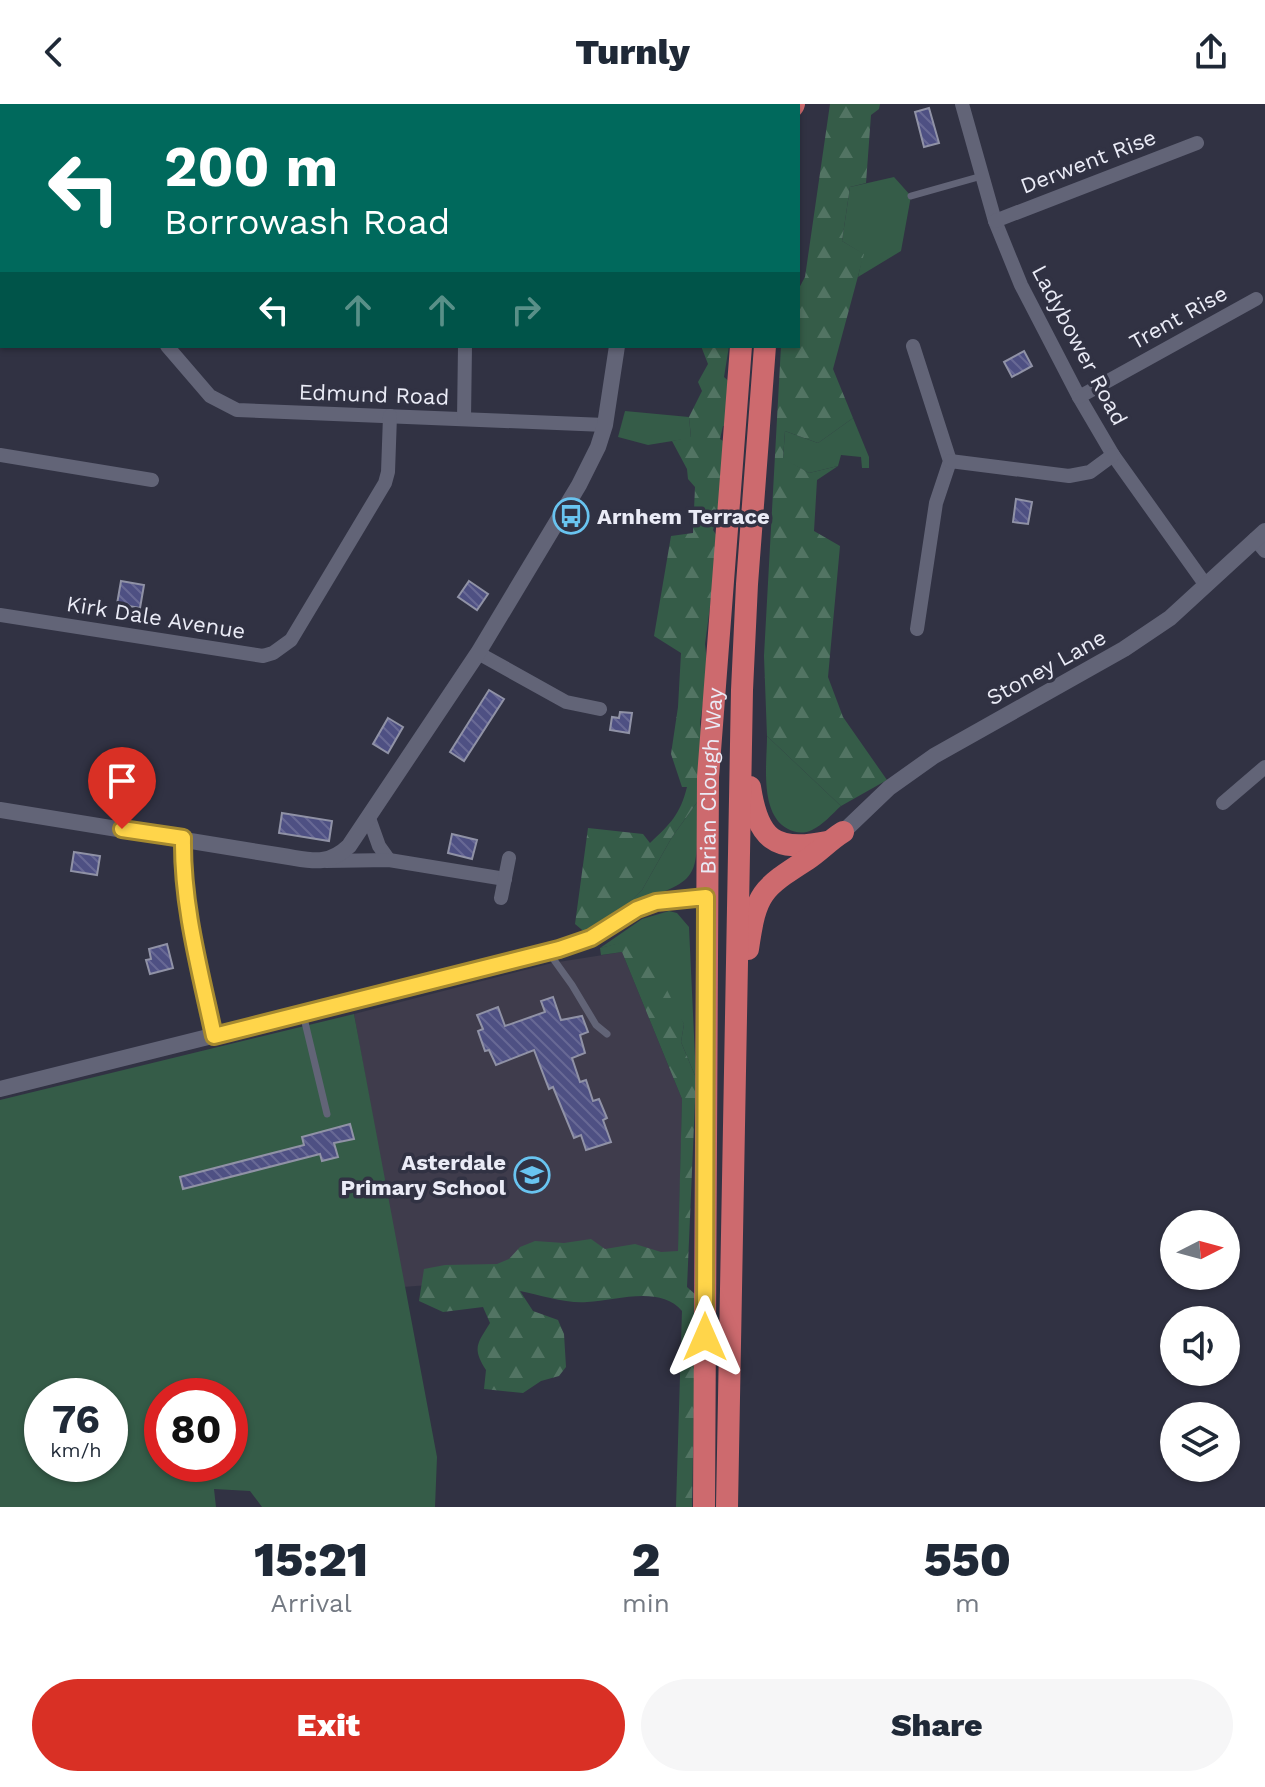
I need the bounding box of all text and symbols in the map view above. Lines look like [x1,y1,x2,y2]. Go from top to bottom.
icon: back [32,30,76,74]
icon: share [1189,30,1233,74]
text: Turnly [575,31,690,73]
street label: Derwent Rise [1017,124,1159,199]
text: 200 m [164,134,338,200]
icon: left [32,136,136,240]
text: Borrowash Road [164,201,450,243]
street label: Ladybower Road [1027,261,1132,430]
street label: Trent Rise [1125,280,1232,355]
icon: left [252,288,296,332]
icon: ahead [336,288,380,332]
icon: ahead [420,288,464,332]
icon: right [504,288,548,332]
street label: Edmund Road [298,379,450,410]
bus stop icon: Arnhem Terrace [552,497,590,535]
place label: Arnhem Terrace [597,504,770,529]
street label: Kirk Dale Avenue [65,591,247,644]
street label: Stoney Lane [982,624,1110,710]
street label: Brian Clough Way [695,686,728,875]
pin [88,747,156,829]
icon: arrive [100,759,144,803]
place label: Asterdale Primary School [340,1150,507,1200]
school or university icon: Asterdale Primary School [513,1156,551,1194]
north arrow [1160,1210,1240,1290]
map controls [1160,1210,1240,1482]
position arrow [663,1295,747,1379]
button: sound [1160,1306,1240,1386]
speed limit sign: 80 [144,1378,248,1482]
text: 76 [52,1396,100,1443]
button: layers [1160,1402,1240,1482]
text: km/h [50,1438,102,1462]
text: 15:21 [254,1531,368,1588]
text: 2 [632,1531,660,1588]
text: 550 [924,1531,1011,1588]
text: Arrival [270,1588,352,1618]
text: min [622,1588,670,1618]
text: m [955,1588,980,1618]
button: Exit [32,1679,625,1771]
button: Share [641,1679,1233,1771]

